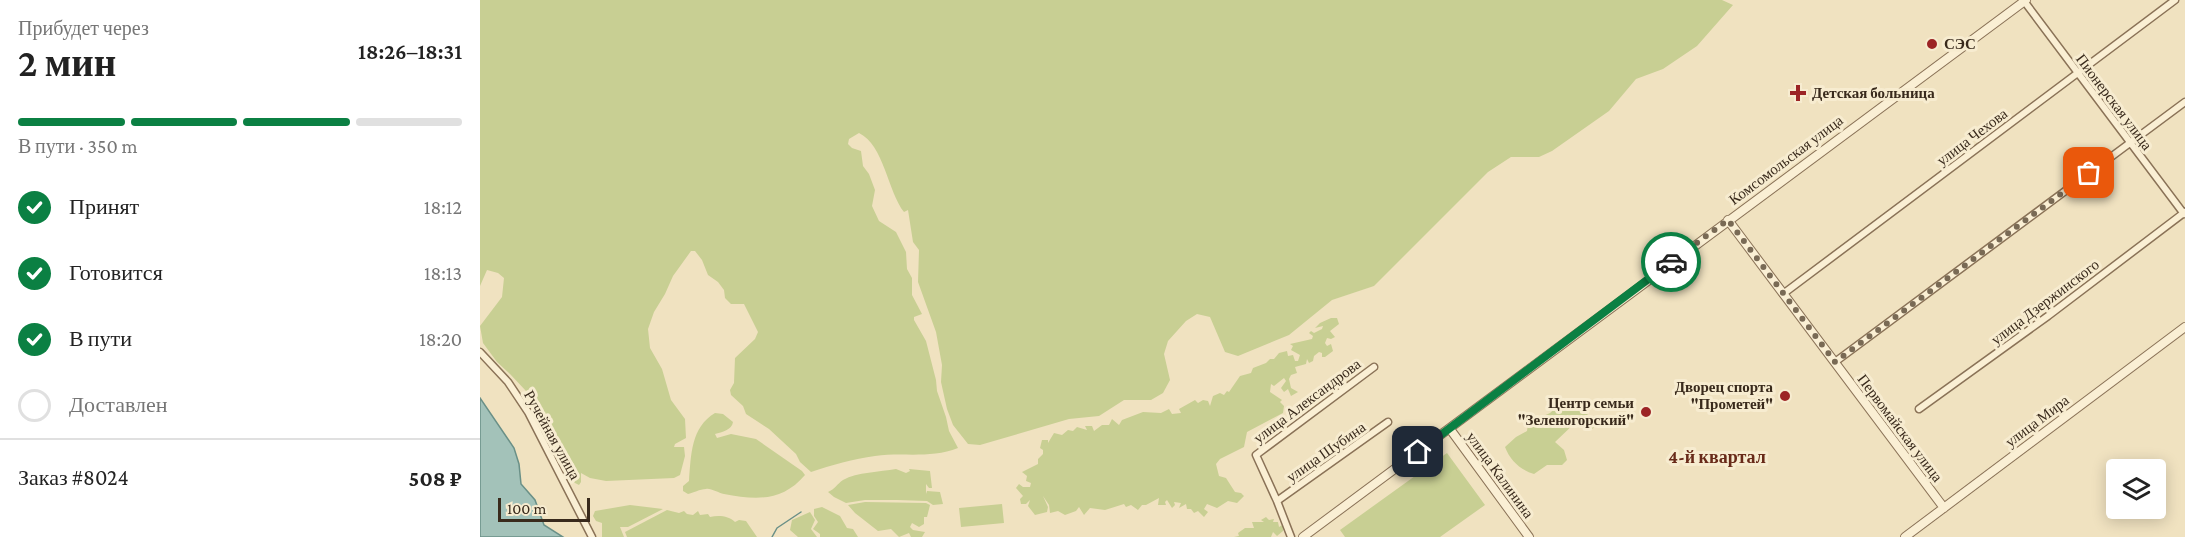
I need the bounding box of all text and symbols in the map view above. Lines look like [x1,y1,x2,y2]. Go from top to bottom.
text: Прибудет через [18,17,149,39]
place label: СЭС [1944,36,1976,52]
marker: СЭС [1925,37,1939,51]
text: 18:26–18:31 [358,39,462,64]
text: 2 мин [18,41,116,84]
street label: Пионерская улица [2073,51,2155,153]
marker: Детская больница [1789,84,1807,102]
place label: Детская больница [1812,85,1935,101]
street label: улица Чехова [1934,105,2011,169]
street label: Комсомольская улица [1726,112,1846,208]
text: В пути · 350 m [18,135,138,157]
pin [2063,147,2114,198]
icon: bag [2072,156,2105,189]
icon: check [18,191,51,224]
text: Принят [69,194,139,219]
text: 18:12 [424,196,462,218]
courier [1641,232,1701,292]
icon: car [1655,246,1688,279]
street label: улица Дзержинского [1988,256,2102,348]
icon: check [18,257,51,290]
text: Готовится [69,260,163,285]
text: 18:13 [424,262,462,284]
icon: check [18,323,51,356]
text: В пути [69,326,132,351]
text: 18:20 [419,328,462,350]
street label: улица Александрова [1250,355,1364,446]
street label: Первомайская улица [1854,371,1946,485]
place label: Дворец спорта "Прометей" [1675,379,1773,412]
street label: Ручейная улица [521,388,583,483]
marker: Дворец спорта "Прометей" [1778,389,1792,403]
text: Доставлен [69,392,168,417]
street label: улица Мира [2002,392,2072,450]
place label: Центр семьи "Зеленогорский" [1518,395,1634,428]
marker: Центр семьи "Зеленогорский" [1639,405,1653,419]
street label: улица Шубина [1283,419,1369,485]
pin [1392,426,1443,477]
street label: улица Калинина [1463,429,1537,522]
icon: home [1401,435,1434,468]
district label: 4-й квартал [1668,447,1766,467]
map controls [2106,459,2166,519]
button: layers [2106,459,2166,519]
text: Заказ #8024 [18,465,129,490]
text: 508 ₽ [409,466,462,491]
scale bar [498,495,590,522]
text: 100 m [507,500,546,517]

